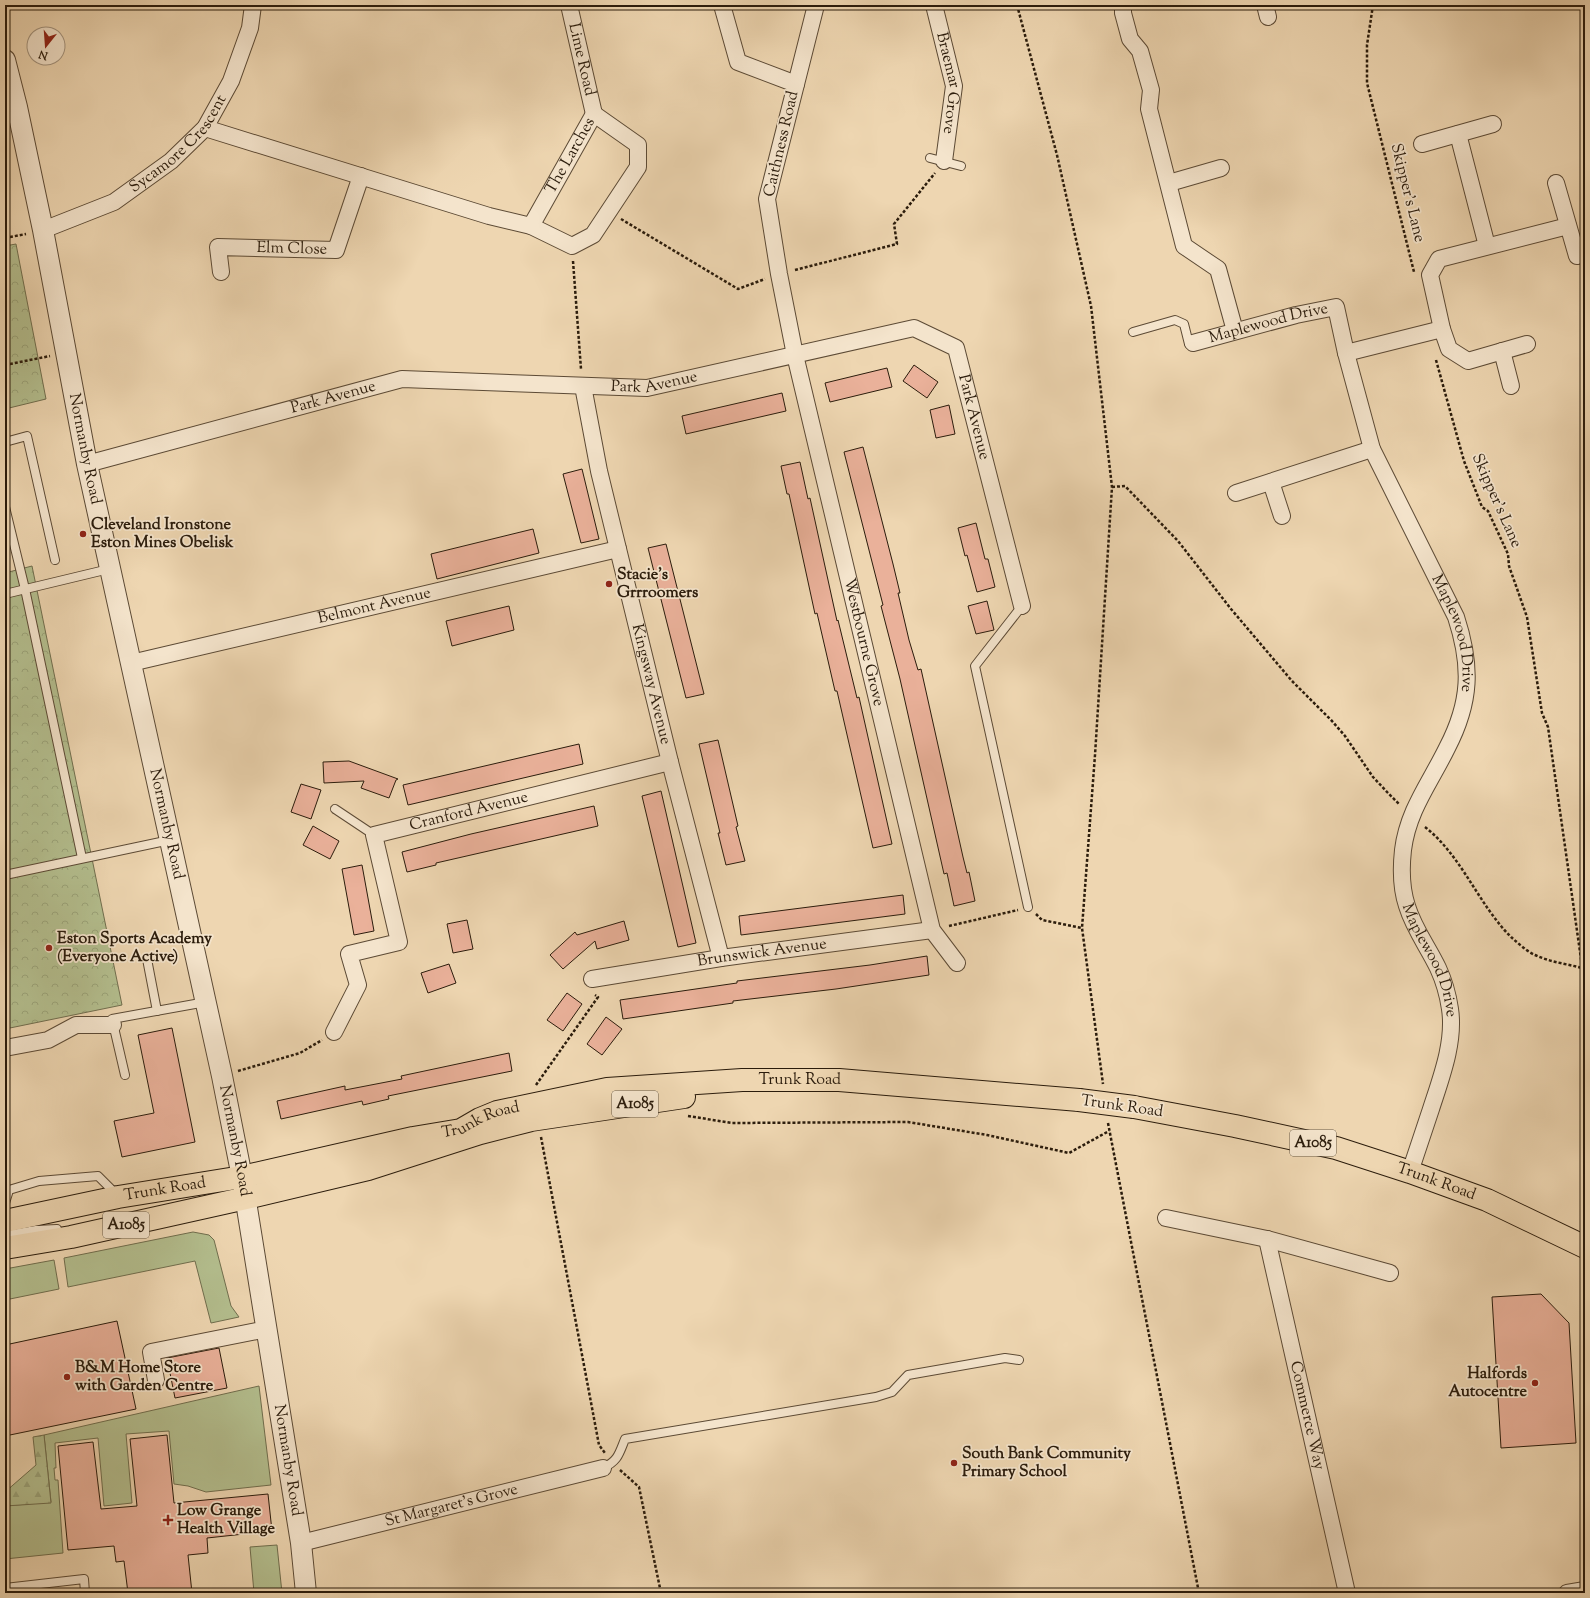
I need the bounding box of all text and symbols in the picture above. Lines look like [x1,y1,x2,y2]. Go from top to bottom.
street label: Lime Road [562,21,601,98]
north arrow [26,26,66,66]
street label: Braemar Grove [930,30,966,135]
text: N [37,46,51,64]
street label: Caithness Road [759,89,805,199]
street label: Sycamore Crescent [125,90,233,199]
street label: The Larches [540,113,601,198]
street label: Skipper's Lane [1384,141,1430,245]
street label: Elm Close [256,236,327,261]
street label: Maplewood Drive [1206,297,1330,350]
street label: Park Avenue [610,366,700,400]
street label: Park Avenue [952,372,996,462]
street label: Park Avenue [288,375,378,420]
street label: Normanby Road [62,391,107,507]
street label: Skipper's Lane [1465,450,1527,552]
place label: Cleveland Ironstone Eston Mines Obelisk [91,514,234,555]
marker: Cleveland Ironstone Eston Mines Obelisk [78,529,88,539]
place label: Stacie's Grrroomers [617,564,698,605]
street label: Maplewood Drive [1425,571,1478,693]
street label: Westbourne Grove [837,576,890,709]
marker: Stacie's Grrroomers [604,579,614,589]
street label: Belmont Avenue [316,582,433,630]
street label: Kingsway Avenue [625,622,677,747]
street label: Normanby Road [143,766,190,882]
street label: Cranford Avenue [407,786,531,837]
street label: Maplewood Drive [1395,900,1462,1018]
place label: Eston Sports Academy (Everyone Active) [57,928,212,969]
street label: Brunswick Avenue [696,933,828,973]
marker: Eston Sports Academy (Everyone Active) [44,943,54,953]
street label: Trunk Road [758,1069,841,1092]
street label: Normanby Road [213,1083,256,1198]
street label: Trunk Road [1079,1090,1165,1124]
road number: A1085 [612,1091,658,1117]
street label: Trunk Road [440,1096,522,1145]
road number: A1085 [1290,1130,1336,1156]
street label: Trunk Road [1394,1157,1479,1207]
street label: Trunk Road [122,1172,208,1207]
road number: A1085 [103,1212,149,1238]
place label: B&M Home Store with Garden Centre [75,1357,214,1398]
street label: Commerce Way [1283,1359,1330,1472]
place label: Halfords Autocentre [1448,1363,1528,1404]
marker: B&M Home Store with Garden Centre [62,1372,72,1382]
marker: Halfords Autocentre [1530,1378,1540,1388]
street label: Normanby Road [267,1403,308,1518]
place label: South Bank Community Primary School [962,1443,1131,1484]
marker: South Bank Community Primary School [949,1458,959,1468]
street label: St Margaret's Grove [382,1478,520,1533]
place label: Low Grange Health Village [177,1500,275,1541]
marker: Low Grange Health Village [162,1514,174,1526]

